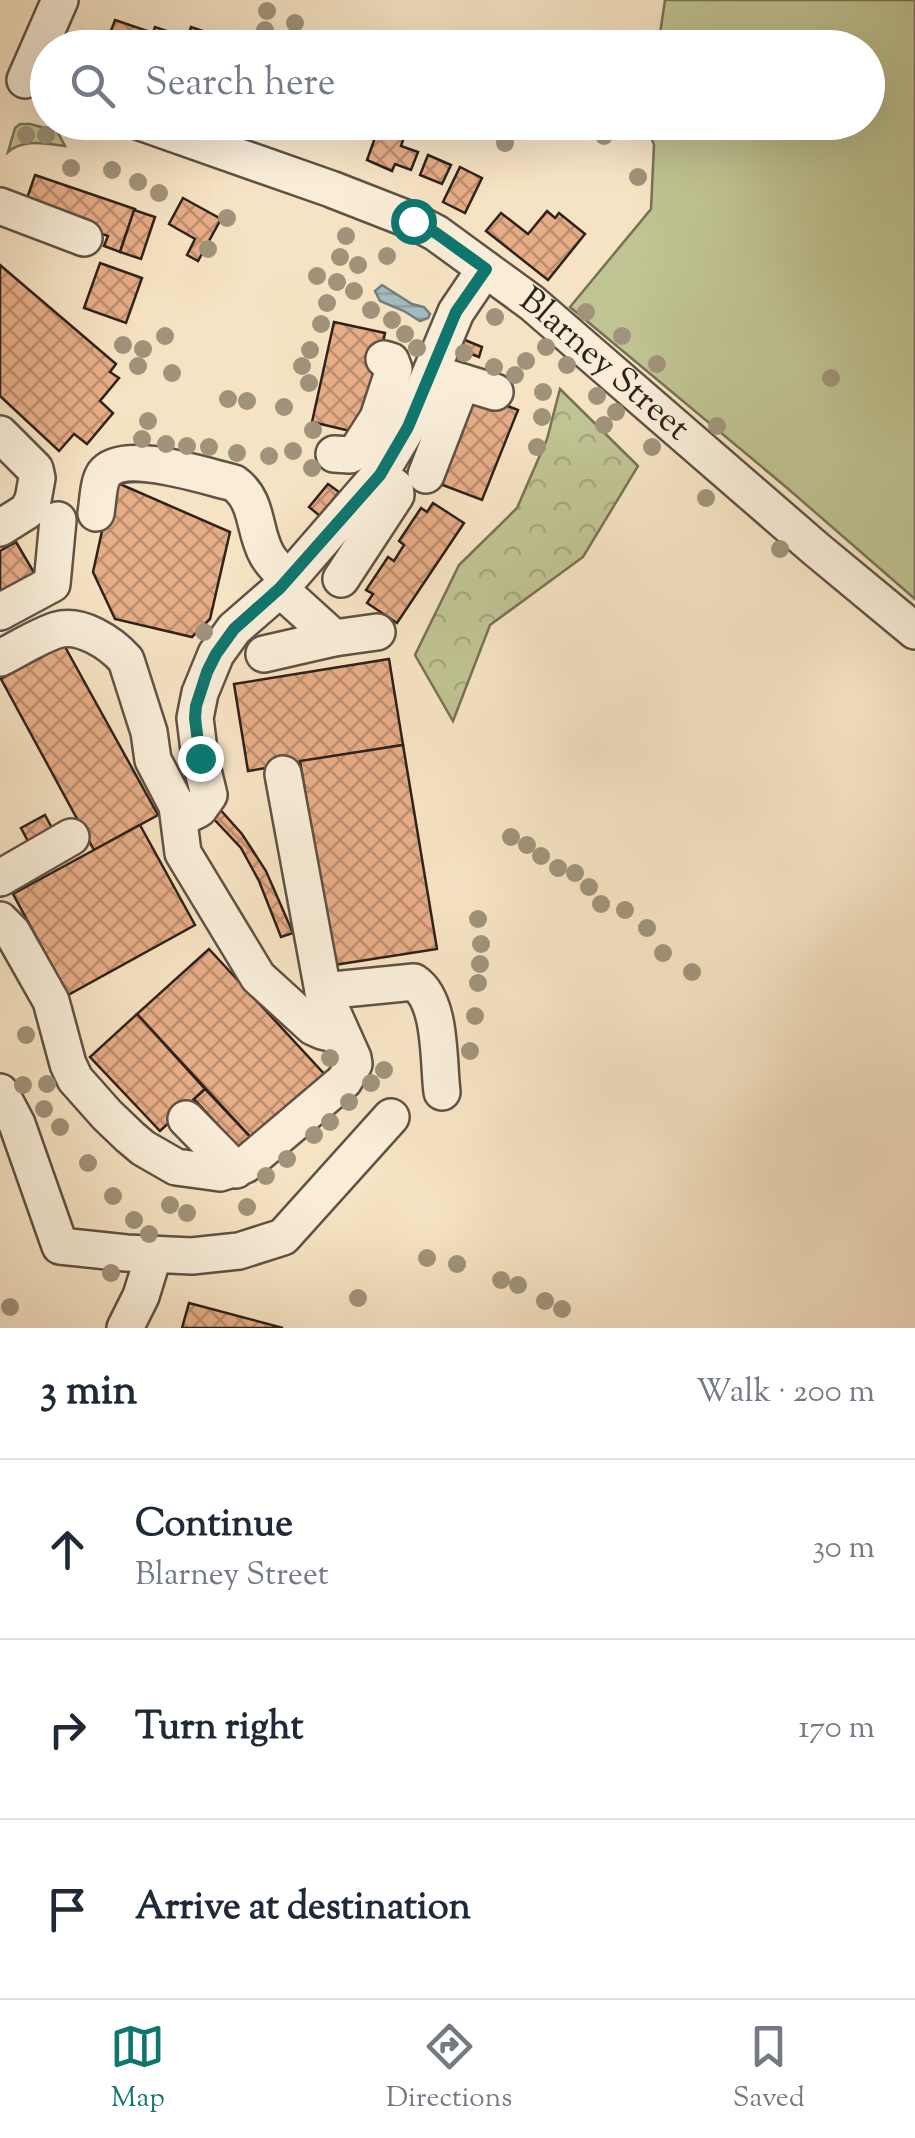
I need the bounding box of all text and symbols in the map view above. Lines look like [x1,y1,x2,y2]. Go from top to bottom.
search box [30,30,885,140]
icon: search [65,58,120,113]
text: Search here [145,58,336,112]
route start [391,199,437,245]
street label: Blarney Street [508,276,700,454]
route end [178,736,224,782]
text: 3 min [40,1363,137,1423]
text: Walk · 200 m [696,1370,875,1416]
text: Continue [135,1499,293,1553]
icon: ahead [40,1522,95,1577]
text: 30 m [812,1526,875,1572]
text: Blarney Street [135,1553,329,1599]
icon: right [40,1702,95,1757]
text: Turn right [135,1702,303,1756]
text: 170 m [798,1706,875,1752]
icon: arrive [40,1882,95,1937]
text: Arrive at destination [135,1882,471,1936]
tab: Map [110,2019,165,2119]
tab: Directions [386,2019,512,2119]
tab: Saved [733,2019,805,2119]

